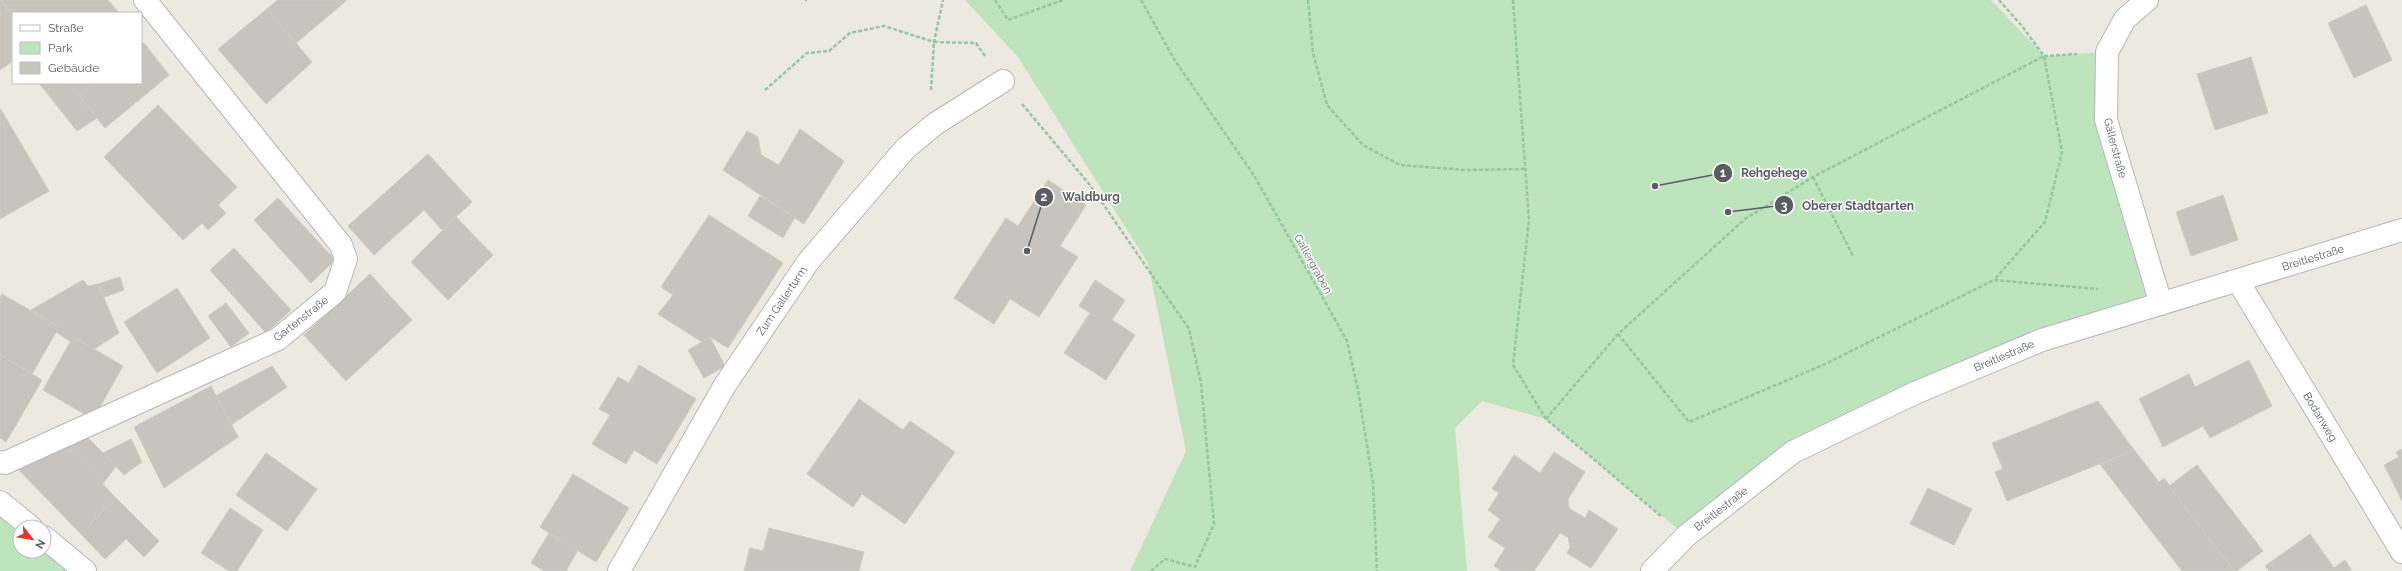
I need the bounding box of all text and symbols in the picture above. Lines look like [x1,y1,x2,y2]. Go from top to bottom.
legend [12,12,142,84]
text: Straße [48,21,84,35]
text: Park [48,41,73,55]
text: Gebäude [48,61,99,75]
street label: Gällerstraße [2101,117,2129,180]
callout: Rehgehege [1713,161,1815,185]
text: 1 [1720,166,1726,180]
text: Rehgehege [1741,166,1807,180]
callout: Waldburg [1034,185,1127,209]
text: 2 [1041,190,1048,204]
text: Waldburg [1062,190,1120,204]
callout: Oberer Stadtgarten [1774,193,1922,217]
text: 3 [1781,199,1788,213]
text: Oberer Stadtgarten [1802,199,1914,213]
street label: Gallergraben [1291,232,1335,296]
street label: Breitlestraße [2280,242,2346,274]
street label: Zum Gallerturm [754,264,810,338]
street label: Gartenstraße [271,293,331,344]
street label: Breitlestraße [1972,337,2037,375]
street label: Bodanweg [2300,390,2340,444]
street label: Breitlestraße [1692,484,1751,534]
north arrow [12,519,52,559]
text: N [32,537,48,551]

